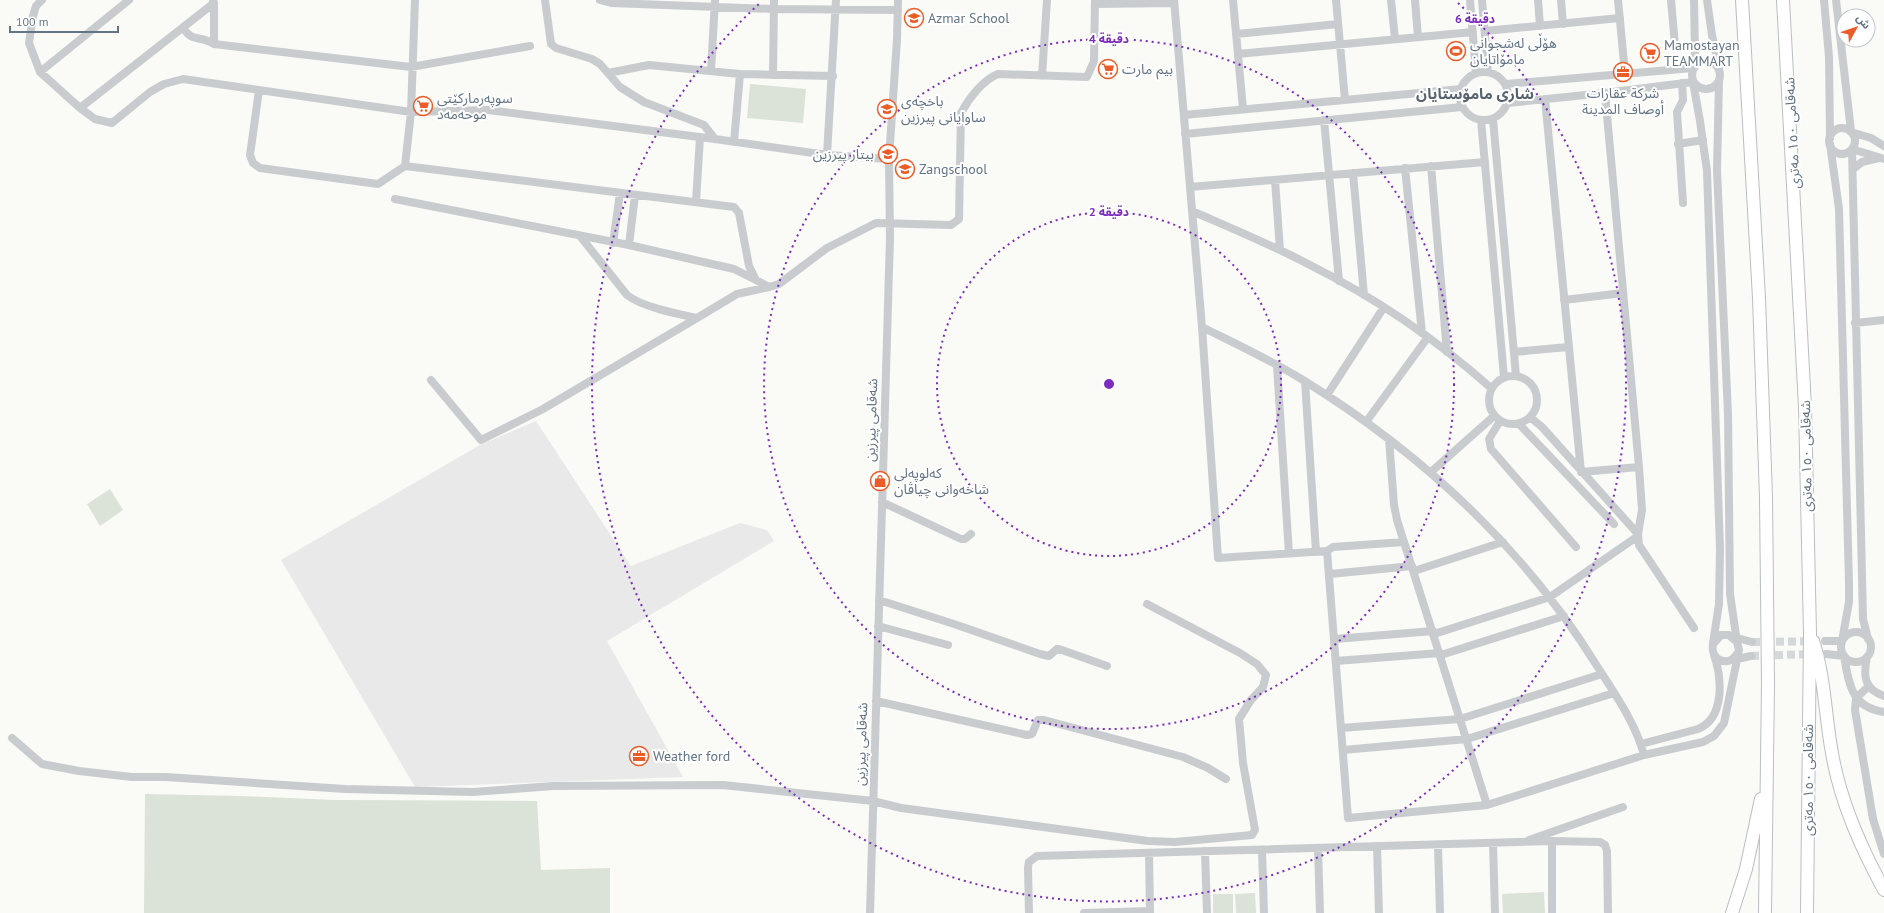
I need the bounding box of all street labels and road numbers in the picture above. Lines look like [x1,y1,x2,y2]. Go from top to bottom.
street label: شەقامی ١٥٠ مەتری [1780,77,1804,189]
street label: شەقامی پیرزین [861,378,883,462]
street label: شەقامی ١٥٠ مەتری [1796,400,1816,512]
street label: شەقامی پیرزین [851,702,873,786]
street label: شەقامی ١٥٠ مەتری [1799,724,1817,836]

